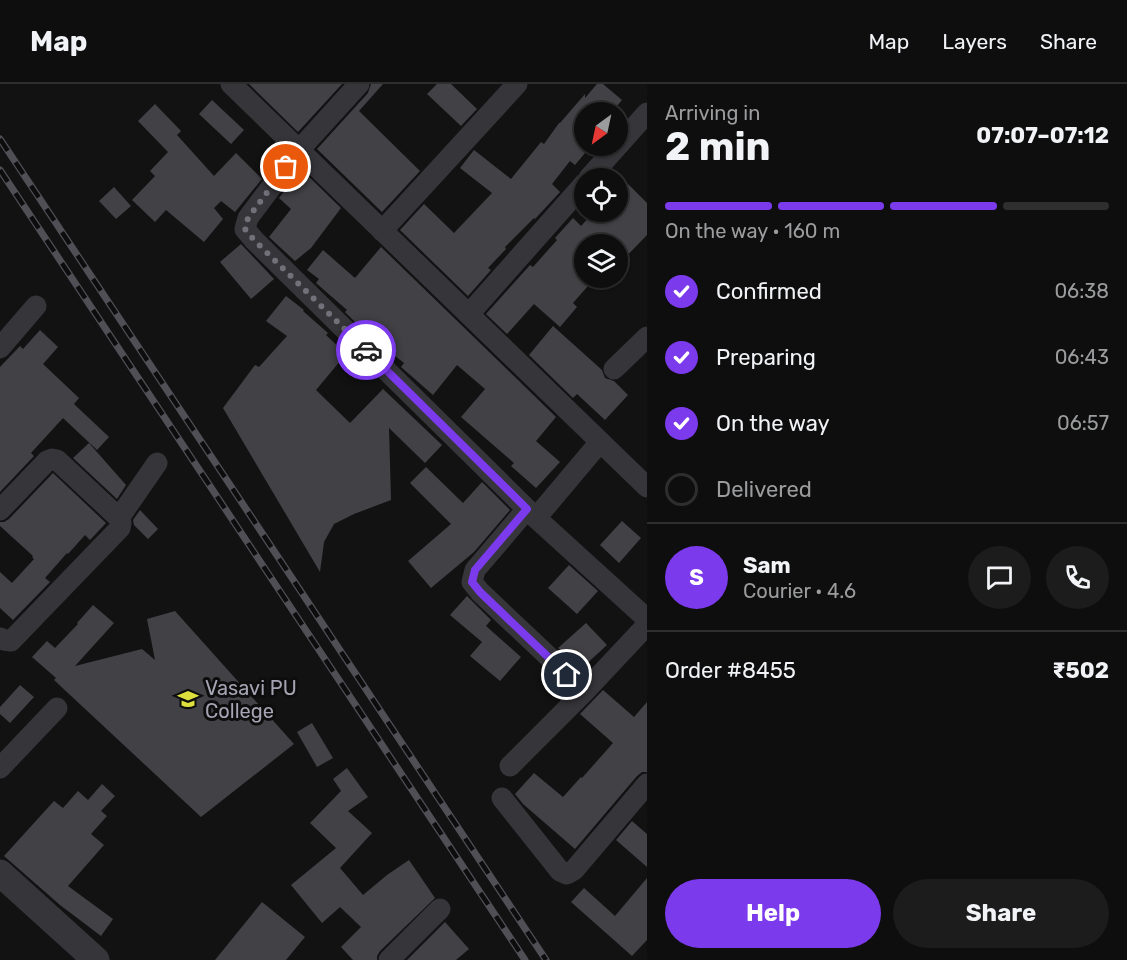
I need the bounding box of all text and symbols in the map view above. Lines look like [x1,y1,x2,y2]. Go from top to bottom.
text: Map [30,25,87,58]
text: Map [868,29,909,54]
text: Layers [942,29,1007,54]
text: Share [1040,29,1097,54]
text: Arriving in [665,101,760,125]
north arrow [574,102,628,156]
map controls [574,102,628,288]
text: 07:07–07:12 [976,122,1109,149]
text: 2 min [665,124,771,170]
pin [260,141,311,192]
icon: bag [269,150,302,183]
button: locate [574,168,628,222]
text: On the way · 160 m [665,219,840,243]
button: layers [574,234,628,288]
icon: check [665,275,698,308]
text: Confirmed [716,278,822,305]
text: 06:38 [1054,279,1109,303]
courier [336,320,396,380]
icon: car [350,334,383,367]
icon: check [665,341,698,374]
text: Preparing [716,344,816,371]
text: 06:43 [1055,345,1109,369]
icon: check [665,407,698,440]
text: On the way [716,410,830,437]
text: 06:57 [1057,411,1109,435]
text: Delivered [716,476,812,503]
button: chat [968,546,1031,609]
button: phone [1046,546,1109,609]
text: Sam [743,552,791,579]
text: S [689,564,704,591]
text: Courier · 4.6 [743,579,856,603]
pin [541,649,592,700]
text: Order #8455 [665,657,796,684]
text: ₹502 [1052,657,1109,684]
icon: home [550,658,583,691]
place label: Vasavi PU College [205,676,297,723]
school or university icon: Vasavi PU College [176,687,200,711]
button: Help [665,879,881,948]
button: Share [893,879,1109,948]

